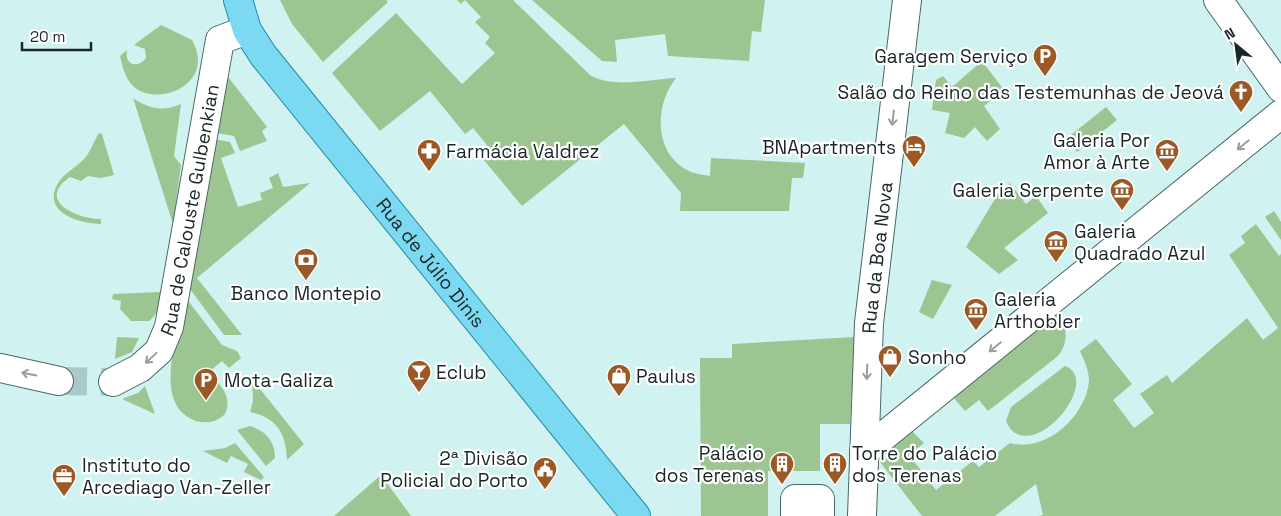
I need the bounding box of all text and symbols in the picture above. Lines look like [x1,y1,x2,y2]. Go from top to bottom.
scale bar [22,20,91,52]
north arrow [1211,20,1261,70]
text: N [1221,23,1238,44]
text: 20 m [30,27,65,46]
parking icon: Garagem Serviço [1032,43,1058,77]
place label: Garagem Serviço [874,44,1028,69]
church icon: Salão do Reino das Testemunhas de Jeová [1228,79,1254,113]
place label: Salão do Reino das Testemunhas de Jeová [838,80,1224,105]
street label: Rua de Calouste Gulbenkian [154,82,224,340]
one-way arrow [888,110,898,126]
place label: Galeria Por Amor à Arte [1044,128,1150,175]
hotel icon: BNApartments [901,134,927,168]
place label: BNApartments [762,135,896,160]
pharmacy icon: Farmácia Valdrez [416,138,442,172]
museum icon: Galeria Por Amor à Arte [1154,138,1180,172]
place label: Farmácia Valdrez [446,139,599,164]
one-way arrow [1237,139,1250,150]
museum icon: Galeria Serpente [1109,177,1135,211]
place label: Galeria Serpente [952,178,1104,203]
street label: Rua da Boa Nova [856,180,898,334]
street label: Rua de Júlio Dinis [371,193,491,333]
place label: Galeria Quadrado Azul [1074,219,1206,266]
museum icon: Galeria Quadrado Azul [1043,229,1069,263]
bank icon: Banco Montepio [293,247,319,281]
place label: Banco Montepio [231,281,381,306]
place label: Galeria Arthobler [994,287,1081,334]
museum icon: Galeria Arthobler [963,297,989,331]
one-way arrow [989,341,1002,352]
shop icon: Sonho [877,344,903,378]
place label: Sonho [908,345,966,370]
one-way arrow [144,352,157,364]
bar icon: Eclub [406,359,432,393]
place label: Eclub [436,360,487,385]
shop icon: Paulus [606,363,632,397]
place label: Paulus [636,364,696,389]
one-way arrow [863,364,872,380]
parking icon: Mota-Galiza [193,367,219,401]
place label: Mota-Galiza [224,368,334,393]
one-way arrow [22,369,38,379]
place label: Palácio dos Terenas [655,441,764,488]
place label: Torre do Palácio dos Terenas [852,441,997,488]
place label: 2ª Divisão Policial do Porto [380,446,528,493]
building icon: Palácio dos Terenas [769,451,795,485]
building icon: Torre do Palácio dos Terenas [822,451,848,485]
place label: Instituto do Arcediago Van-Zeller [82,453,271,500]
public building icon: 2ª Divisão Policial do Porto [532,456,558,490]
office icon: Instituto do Arcediago Van-Zeller [51,463,77,497]

